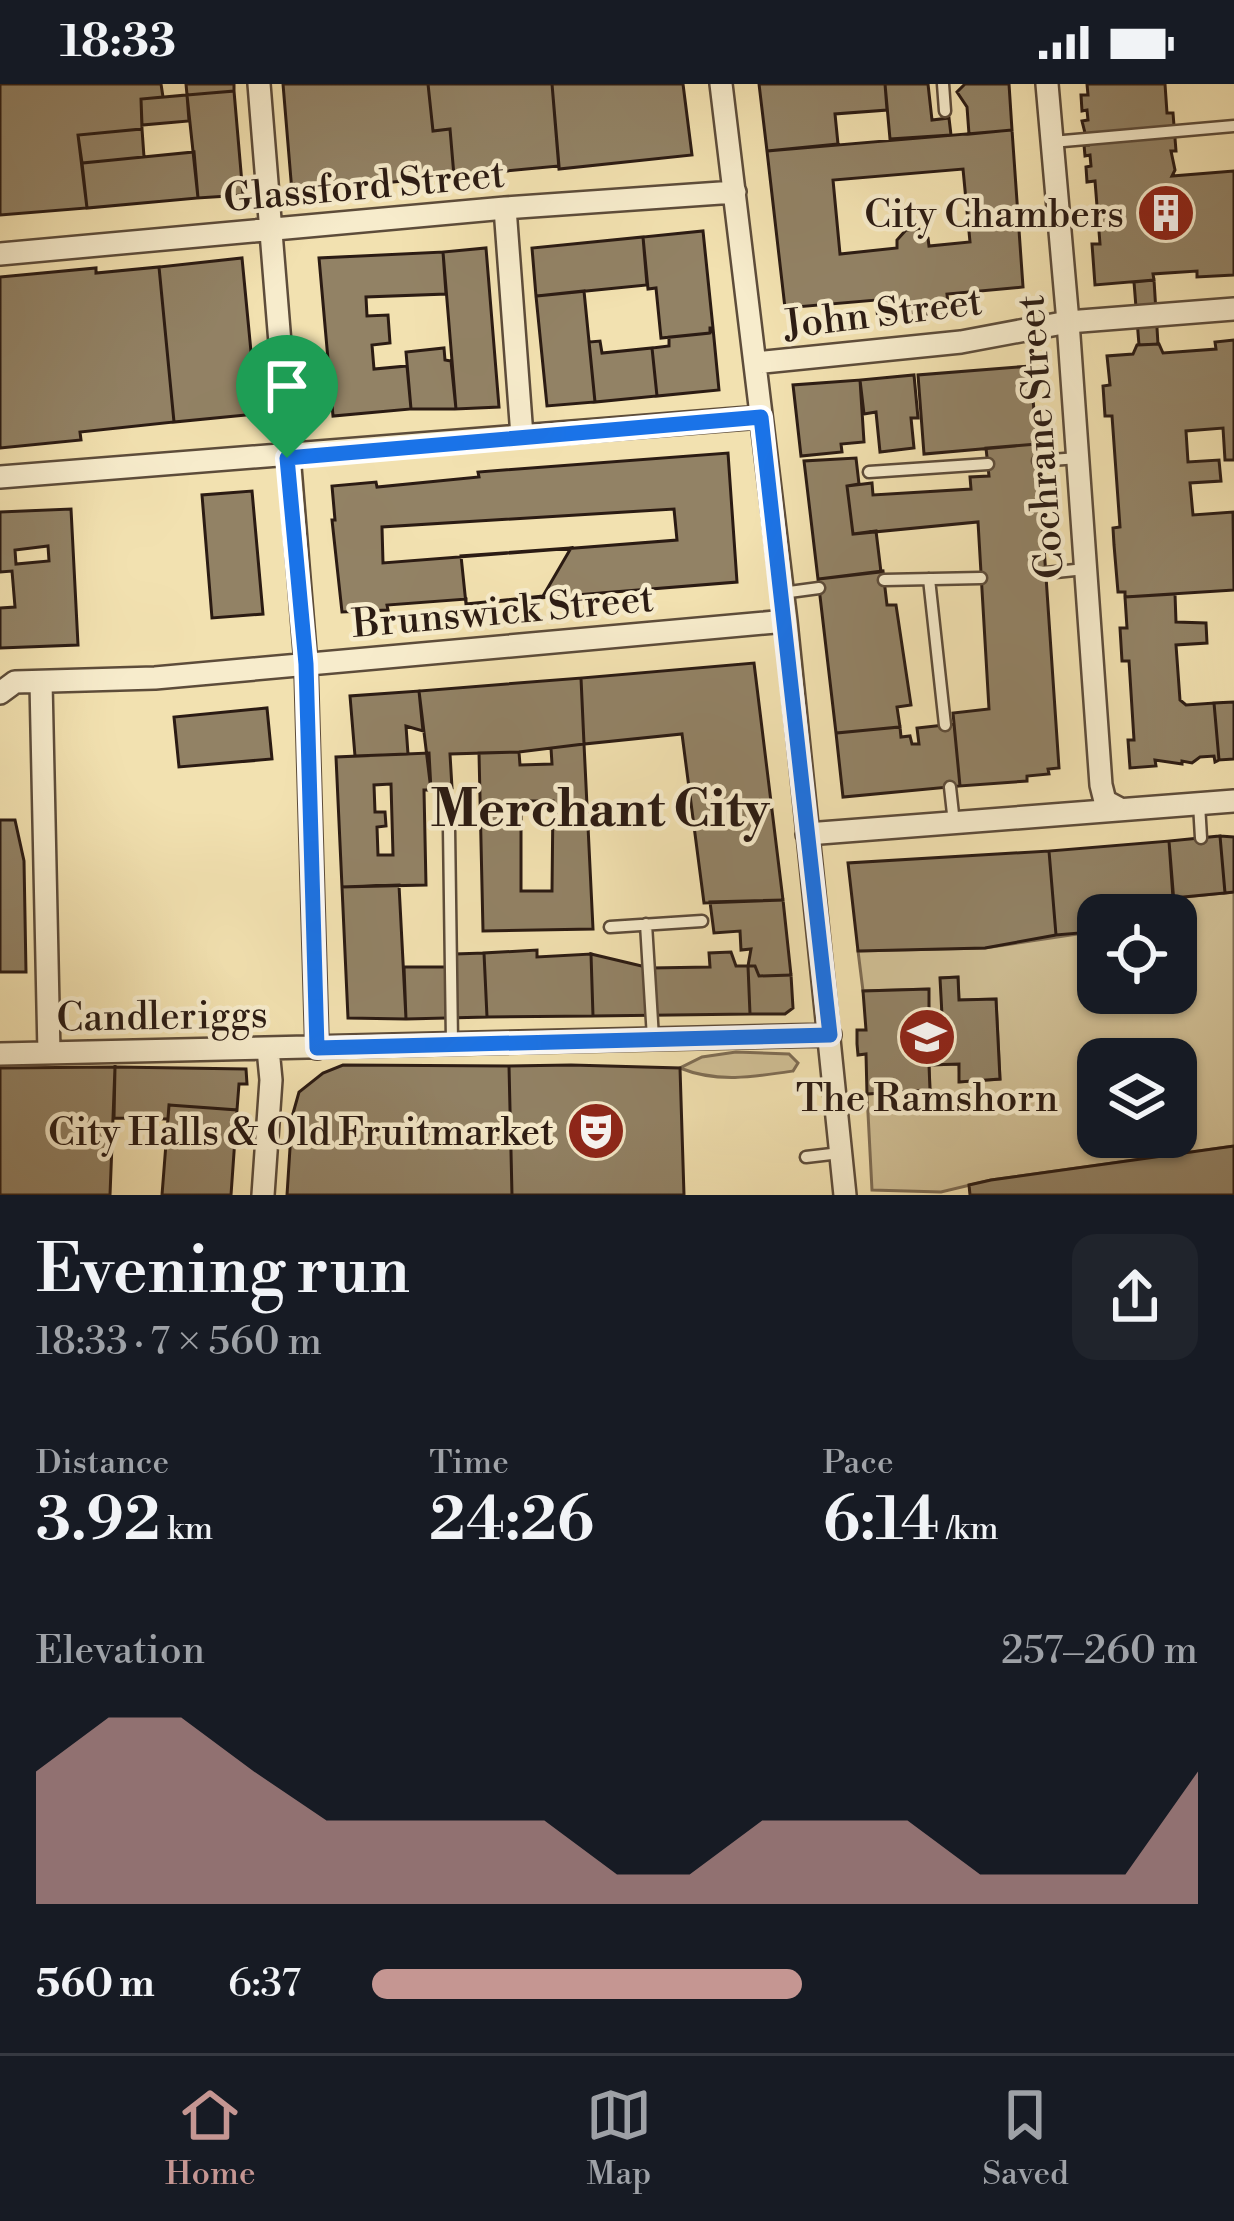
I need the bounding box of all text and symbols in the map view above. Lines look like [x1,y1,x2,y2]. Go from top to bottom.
text: 18:33 [60,14,176,71]
street label: Glassford Street [222,151,507,224]
building icon: City Chambers [1135,182,1197,244]
place label: City Chambers [864,191,1124,240]
street label: John Street [780,278,985,351]
street label: Cochrane Street [1007,293,1076,581]
pin [236,335,338,458]
icon: arrive [254,353,320,419]
street label: Brunswick Street [349,575,656,650]
district label: Merchant City [431,779,771,843]
map controls [1077,894,1197,1158]
button: locate [1077,894,1197,1014]
street label: Candleriggs [56,991,268,1044]
school or university icon: The Ramshorn [896,1006,958,1068]
button: layers [1077,1038,1197,1158]
place label: The Ramshorn [796,1075,1058,1124]
theatre icon: City Halls & Old Fruitmarket [565,1100,627,1162]
place label: City Halls & Old Fruitmarket [48,1109,554,1158]
text: Evening run [36,1231,410,1314]
button: share [1072,1234,1198,1360]
text: 18:33 · 7 × 560 m [36,1318,322,1367]
text: Distance [36,1443,169,1484]
text: Time [429,1443,509,1484]
text: Pace [823,1443,894,1484]
text: 3.92 [36,1484,160,1559]
text: 24:26 [429,1484,594,1559]
text: 6:14 [823,1484,939,1559]
text: km [160,1509,213,1550]
text: /km [939,1509,999,1550]
text: Elevation [36,1627,205,1676]
text: 257–260 m [1001,1627,1198,1676]
text: 560 m [36,1960,155,2009]
text: 6:37 [228,1960,301,2009]
tab: Home [165,2082,256,2195]
tab: Map [586,2082,652,2195]
tab: Saved [982,2082,1069,2195]

